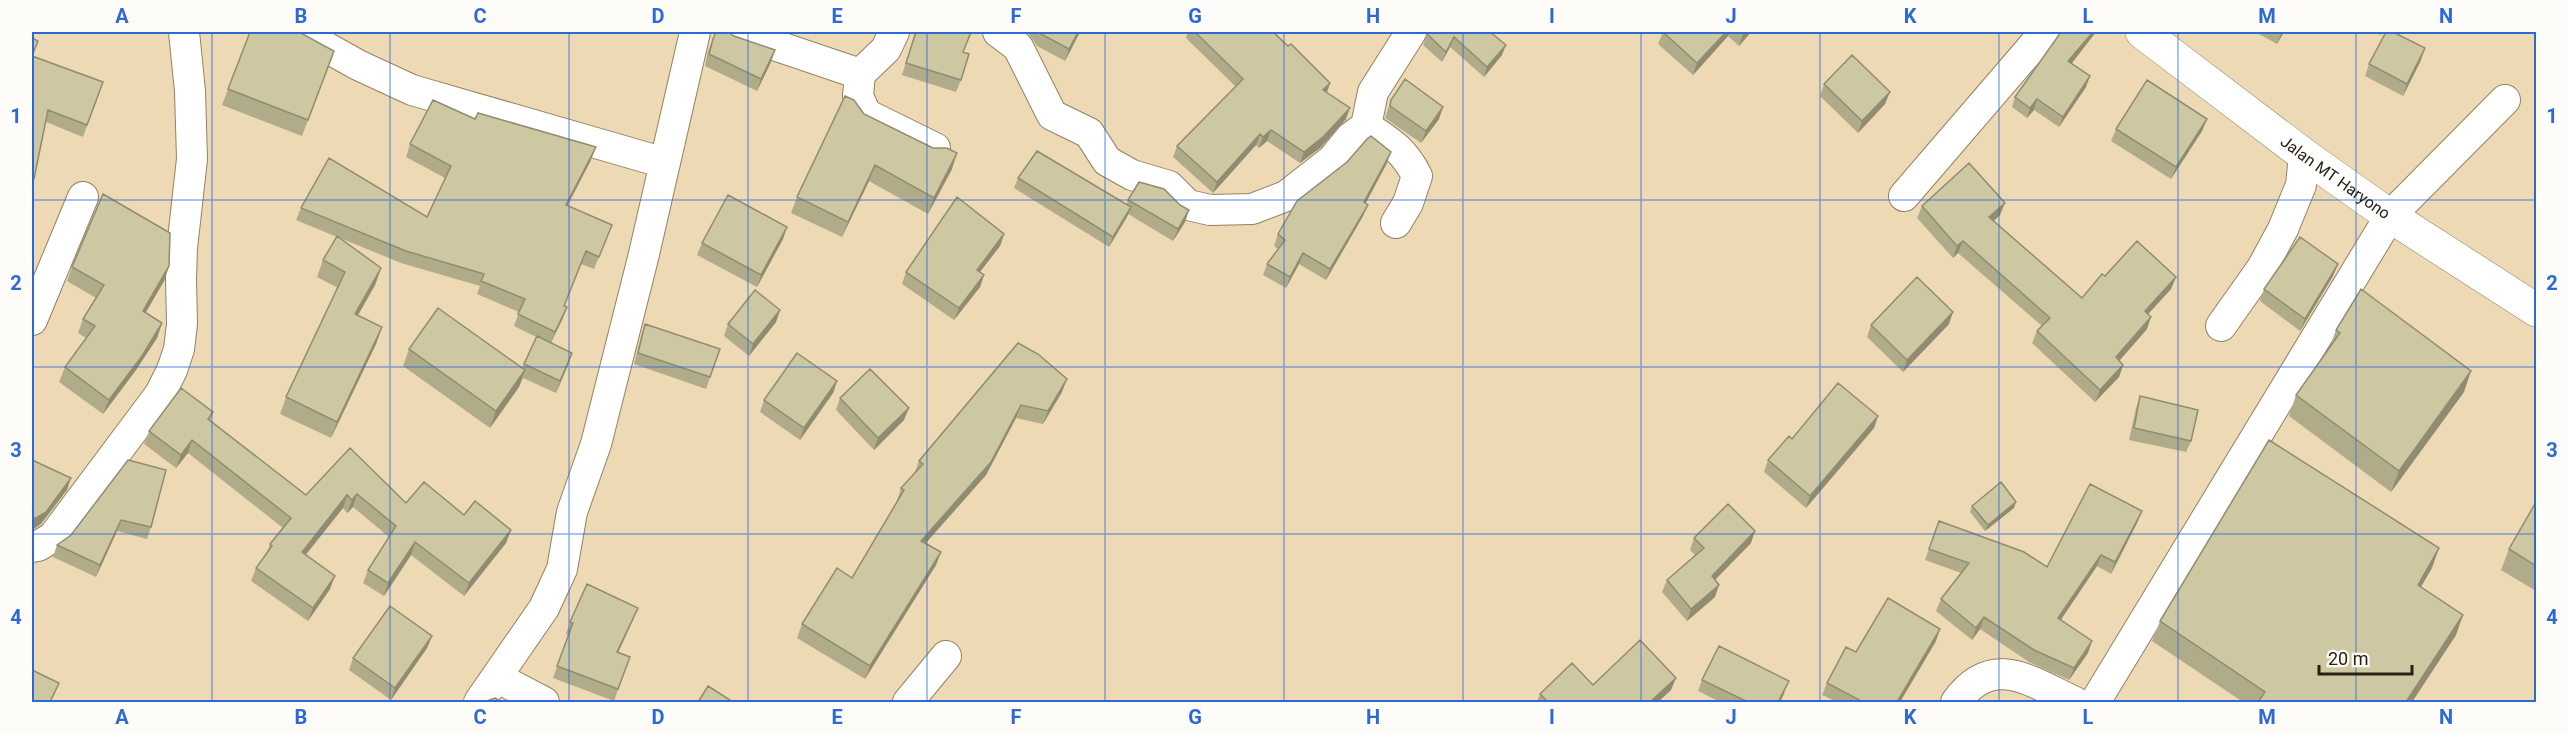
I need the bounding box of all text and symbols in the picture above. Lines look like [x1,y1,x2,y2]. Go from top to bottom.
text: A [115,4,129,28]
text: B [295,4,307,28]
text: C [473,4,487,28]
text: D [652,4,665,28]
text: E [831,4,843,28]
text: F [1011,4,1022,28]
text: G [1188,4,1202,28]
text: H [1366,4,1380,28]
text: I [1549,4,1555,28]
text: J [1725,4,1737,28]
text: K [1904,4,1917,28]
text: L [2083,4,2094,28]
text: M [2258,4,2276,28]
text: N [2439,4,2453,28]
text: 1 [10,104,22,128]
text: 1 [2546,104,2558,128]
street label: Jalan MT Haryono [2277,131,2394,223]
text: 2 [10,271,22,295]
text: 2 [2546,271,2558,295]
text: 3 [10,438,22,462]
text: 3 [2546,438,2558,462]
text: 4 [10,605,22,629]
text: 4 [2546,605,2558,629]
scale bar [2319,638,2412,676]
text: 20 m [2328,648,2368,669]
text: A [115,705,129,729]
text: B [295,705,307,729]
text: C [473,705,487,729]
text: D [652,705,665,729]
text: E [831,705,843,729]
text: F [1011,705,1022,729]
text: G [1188,705,1202,729]
text: H [1366,705,1380,729]
text: I [1549,705,1555,729]
text: J [1725,705,1737,729]
text: K [1904,705,1917,729]
text: L [2083,705,2094,729]
text: M [2258,705,2276,729]
text: N [2439,705,2453,729]

